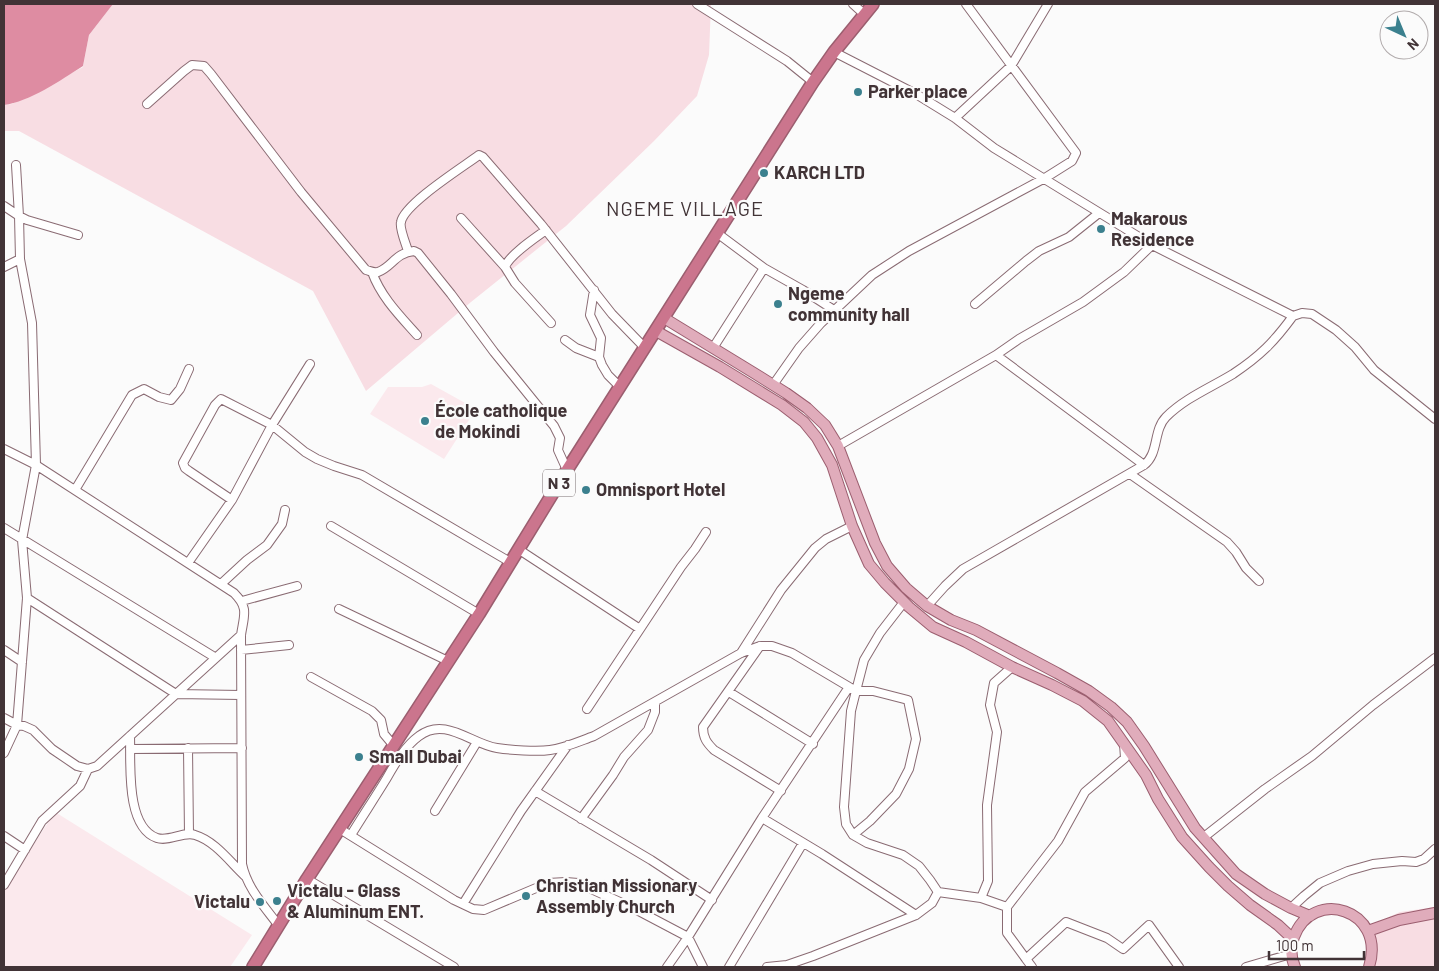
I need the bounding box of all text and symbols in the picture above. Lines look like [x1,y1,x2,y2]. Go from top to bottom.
north arrow [1379,10,1429,60]
text: N [1404,35,1423,54]
place label: Parker place [868,80,968,102]
marker: Parker place [852,86,864,98]
place label: KARCH LTD [774,161,865,183]
marker: KARCH LTD [758,167,770,179]
district label: NGEME VILLAGE [606,196,764,220]
place label: Makarous Residence [1111,207,1195,250]
marker: Makarous Residence [1095,223,1107,235]
place label: Ngeme community hall [788,282,910,325]
marker: Ngeme community hall [772,298,784,310]
place label: École catholique de Mokindi [435,399,568,442]
marker: École catholique de Mokindi [419,415,431,427]
road number: N 3 [543,469,575,496]
place label: Omnisport Hotel [596,478,725,500]
marker: Omnisport Hotel [580,484,592,496]
place label: Small Dubai [369,745,462,767]
marker: Small Dubai [353,751,365,763]
place label: Christian Missionary Assembly Church [536,874,697,917]
place label: Victalu - Glass & Aluminum ENT. [287,879,424,922]
place label: Victalu [194,890,250,912]
marker: Christian Missionary Assembly Church [520,890,532,902]
marker: Victalu - Glass & Aluminum ENT. [271,895,283,907]
marker: Victalu [254,896,266,908]
scale bar [1269,928,1364,960]
text: 100 m [1276,936,1314,954]

